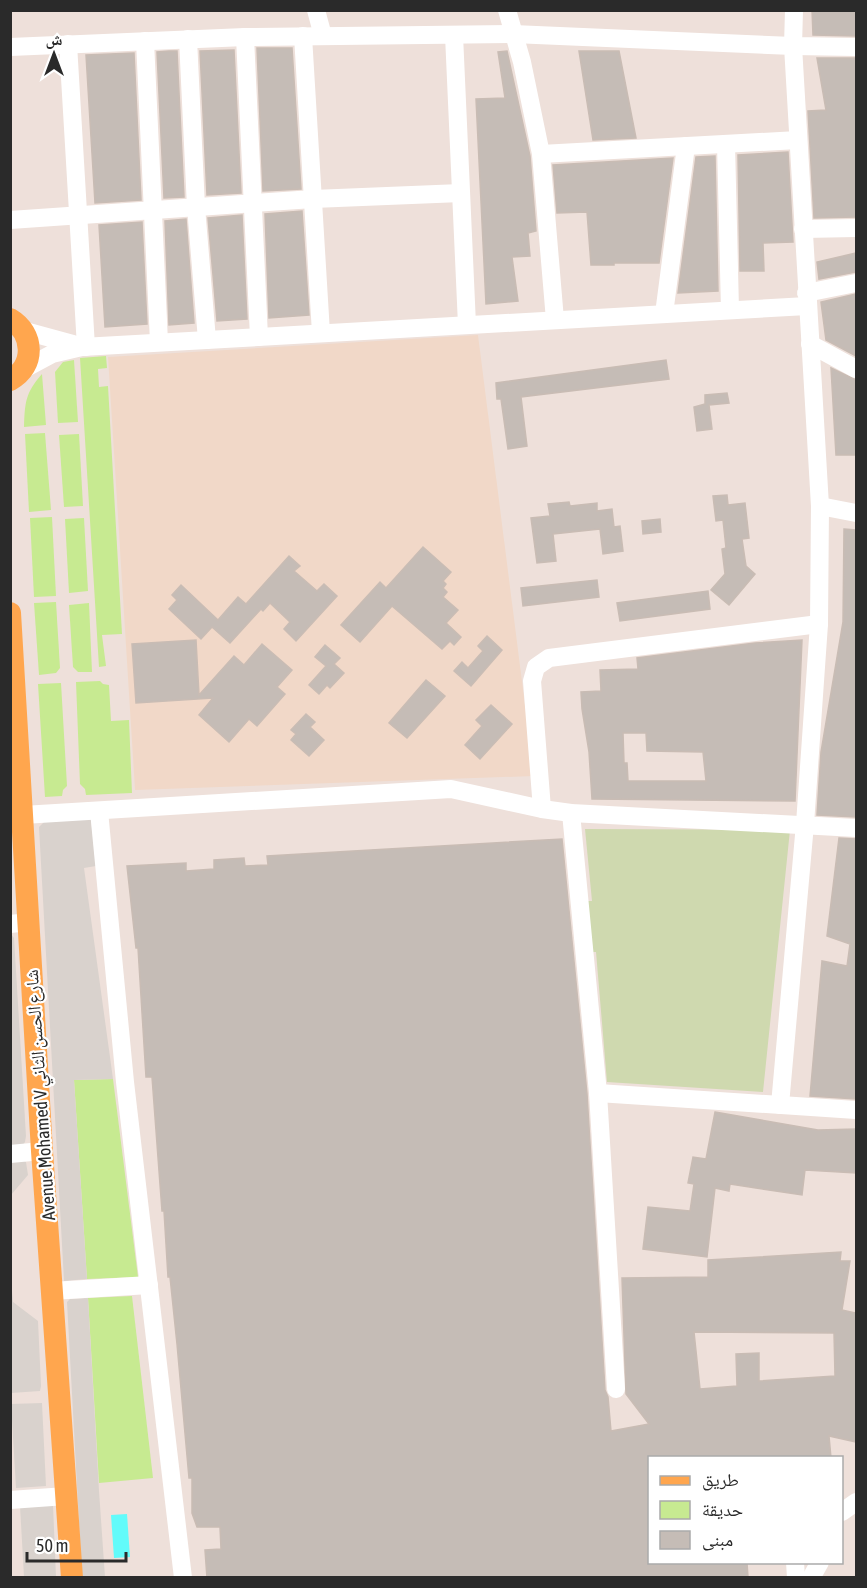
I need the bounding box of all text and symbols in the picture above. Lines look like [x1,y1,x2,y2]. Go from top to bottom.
north arrow [24,24,84,84]
text: ش [46,30,63,49]
street label: Avenue Mohamed V شارع الحسن الثاني [21,969,64,1221]
legend [648,1456,843,1564]
text: طريق [702,1469,739,1491]
text: حديقة [702,1499,743,1520]
scale bar [27,1525,126,1563]
text: مبنى [702,1529,733,1551]
text: 50 m [36,1535,68,1556]

